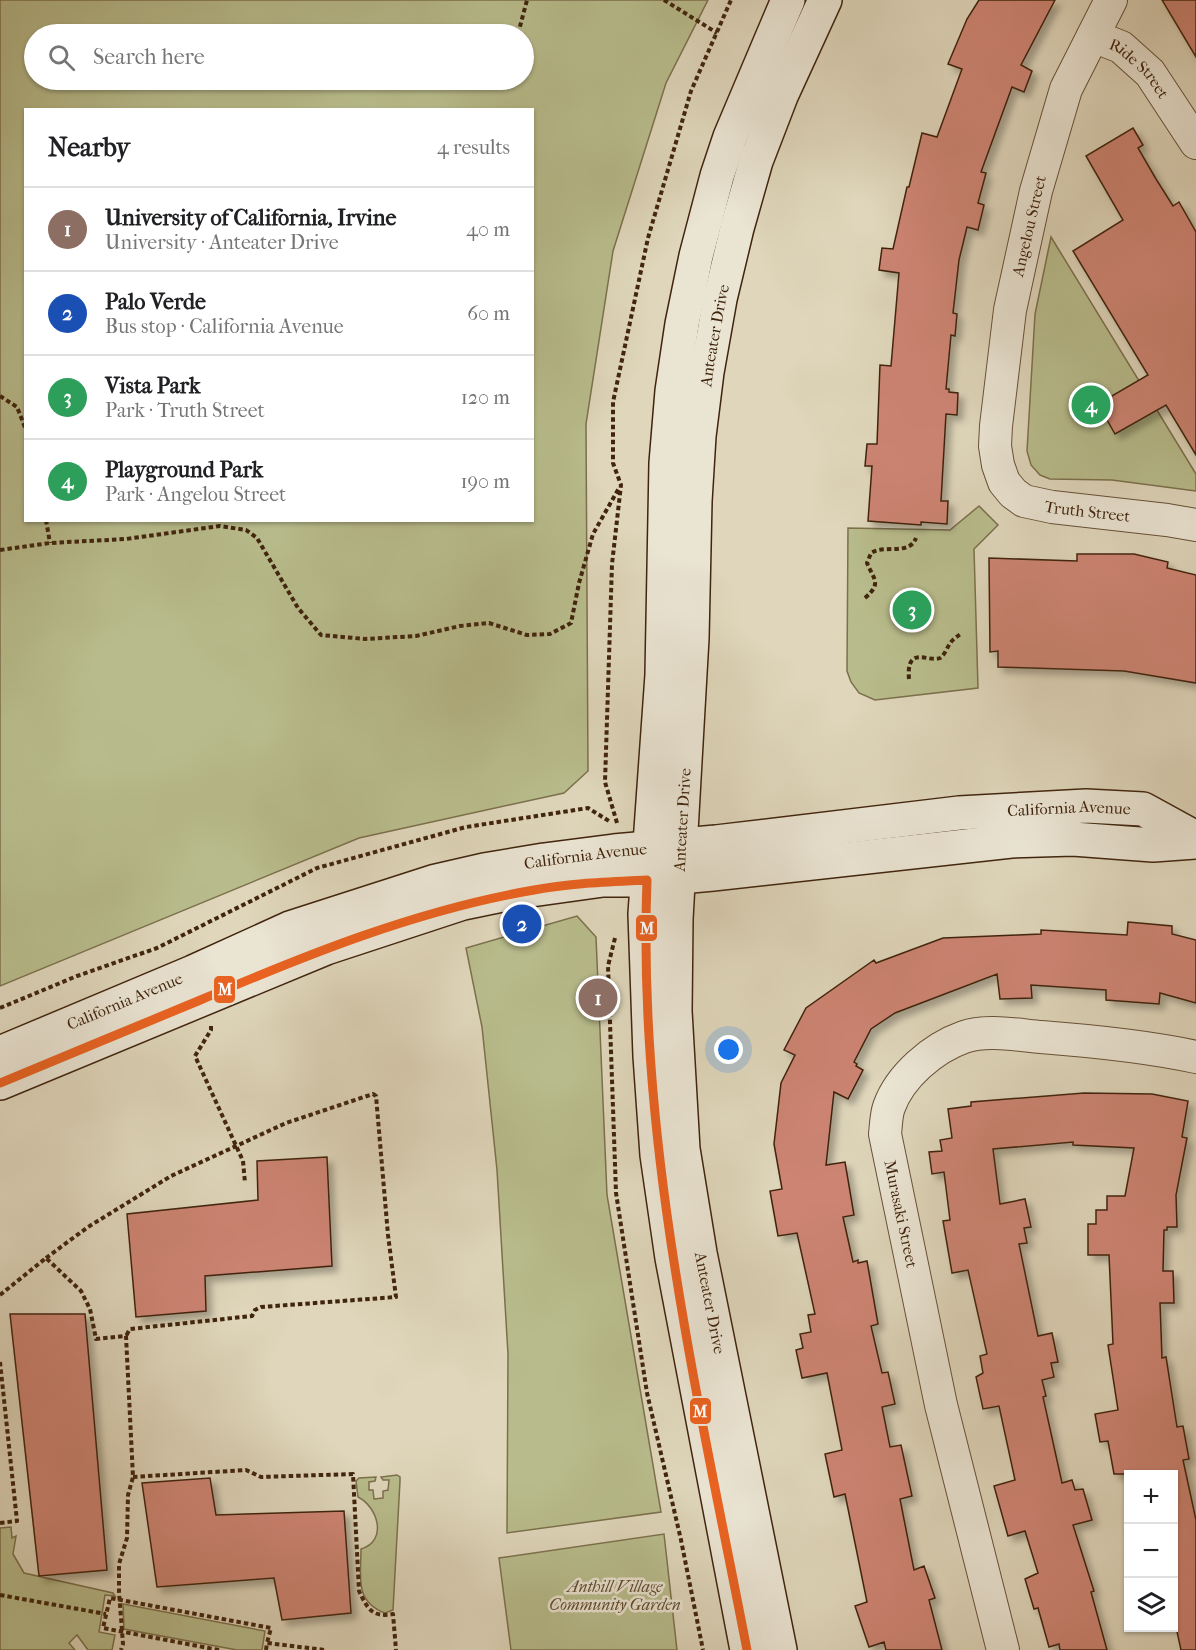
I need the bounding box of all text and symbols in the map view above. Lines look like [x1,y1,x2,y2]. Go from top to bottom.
search box [24,24,534,90]
street label: Ride Street [1107,34,1174,102]
icon: search [45,41,78,74]
text: Search here [93,44,205,70]
text: Nearby [48,132,130,163]
text: 4 results [437,136,510,159]
street label: Angelou Street [1008,173,1050,279]
text: University of California, Irvine [105,205,396,231]
text: 1 [64,218,71,241]
text: 40 m [466,218,510,241]
text: University · Anteater Drive [105,231,339,254]
street label: Anteater Drive [696,282,733,389]
text: Palo Verde [105,289,206,315]
text: 2 [62,302,73,325]
text: 60 m [467,302,510,325]
text: Bus stop · California Avenue [105,315,344,338]
text: Vista Park [105,373,200,399]
pin: 4 [1072,382,1110,428]
text: 3 [63,386,72,409]
text: 120 m [461,386,510,409]
text: Park · Truth Street [105,399,265,422]
text: Playground Park [105,457,263,483]
text: 4 [62,470,73,493]
text: 190 m [460,470,510,493]
text: Park · Angelou Street [105,483,286,506]
street label: Truth Street [1043,496,1131,525]
pin: 3 [892,588,932,632]
street label: Anteater Drive [669,767,694,873]
street label: California Avenue [1007,796,1131,820]
street label: California Avenue [523,839,648,873]
pin: 2 [502,902,542,946]
line badge: M [635,914,658,942]
text: M [639,919,655,938]
street label: California Avenue [64,968,185,1033]
line badge: M [213,975,236,1004]
pin: 1 [578,976,618,1020]
text: M [217,980,233,999]
your location [714,1035,743,1064]
street label: Murasaki Street [880,1158,922,1270]
street label: Anteater Drive [691,1249,729,1356]
line badge: M [689,1397,712,1425]
text: M [692,1402,708,1421]
map controls [1124,1470,1178,1632]
button: + [1124,1470,1178,1524]
button: − [1124,1524,1178,1578]
park label: Anthill Village Community Garden [549,1577,681,1614]
button: layers [1124,1578,1178,1632]

